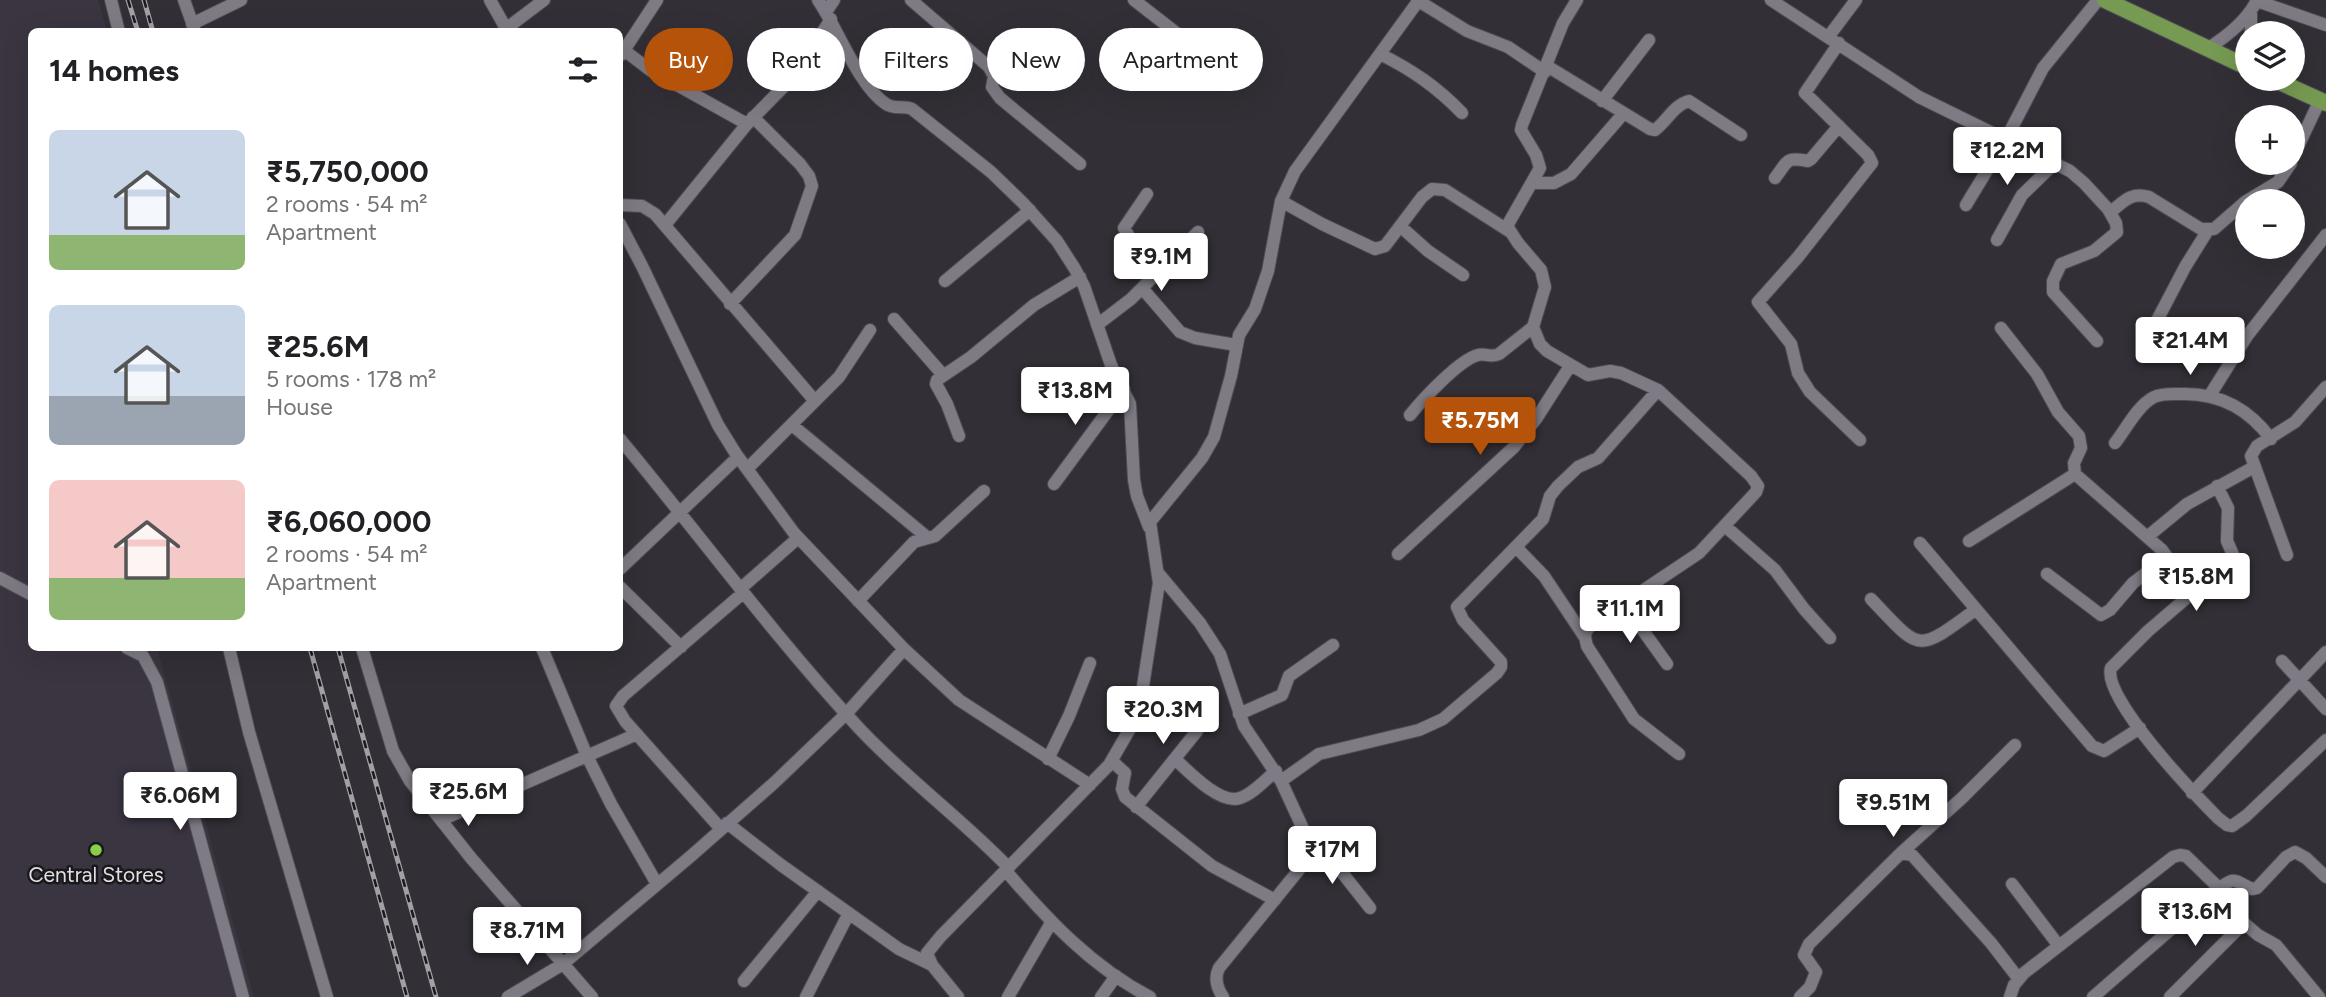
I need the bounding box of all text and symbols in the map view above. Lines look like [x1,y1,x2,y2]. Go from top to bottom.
map controls [2235,21,2305,259]
button: layers [2235,21,2305,91]
chip: Buy [644,28,733,91]
chip: Rent [747,28,845,91]
chip: Filters [859,28,973,91]
chip: New [987,28,1085,91]
chip: Apartment [1099,28,1263,91]
icon: filters [564,51,602,89]
text: 14 homes [49,52,179,89]
button: + [2235,105,2305,175]
pin: ₹12.2M [1950,128,2064,187]
text: ₹12.2M [1969,136,2045,164]
text: ₹5,750,000 [266,153,429,190]
icon: home [105,158,189,242]
button: − [2235,189,2305,259]
text: 2 rooms · 54 m² [266,190,428,218]
text: Apartment [266,218,377,246]
pin: ₹9.1M [1112,233,1210,293]
text: ₹9.1M [1130,242,1192,270]
pin: ₹21.4M [2133,318,2247,377]
text: ₹21.4M [2152,326,2228,354]
text: ₹25.6M [266,328,369,365]
icon: home [105,333,189,417]
text: 5 rooms · 178 m² [266,365,436,393]
pin: ₹13.8M [1018,368,1132,427]
text: ₹13.8M [1037,376,1113,404]
text: House [266,393,333,421]
pin: ₹5.75M [1423,398,1537,457]
text: ₹5.75M [1441,406,1519,434]
text: ₹6,060,000 [266,503,431,540]
icon: home [105,508,189,592]
text: 2 rooms · 54 m² [266,540,428,568]
pin: ₹15.8M [2139,554,2253,613]
text: ₹15.8M [2158,562,2234,590]
text: Apartment [266,568,377,596]
pin: ₹11.1M [1573,586,1687,645]
text: ₹11.1M [1596,594,1664,622]
pin: ₹20.3M [1106,686,1220,746]
text: ₹20.3M [1123,695,1203,723]
pin: ₹25.6M [411,768,525,828]
pin: ₹6.06M [123,772,237,832]
text: ₹25.6M [428,777,508,805]
pin: ₹9.51M [1836,780,1950,839]
text: ₹6.06M [140,781,220,809]
text: ₹9.51M [1855,788,1931,816]
pin: ₹17M [1291,826,1373,886]
text: ₹17M [1304,835,1360,863]
marker: Central Stores [88,842,104,858]
place label: Central Stores [28,862,164,887]
pin: ₹13.6M [2138,888,2252,948]
text: ₹13.6M [2157,897,2233,925]
pin: ₹8.71M [470,908,584,967]
text: ₹8.71M [489,916,565,944]

